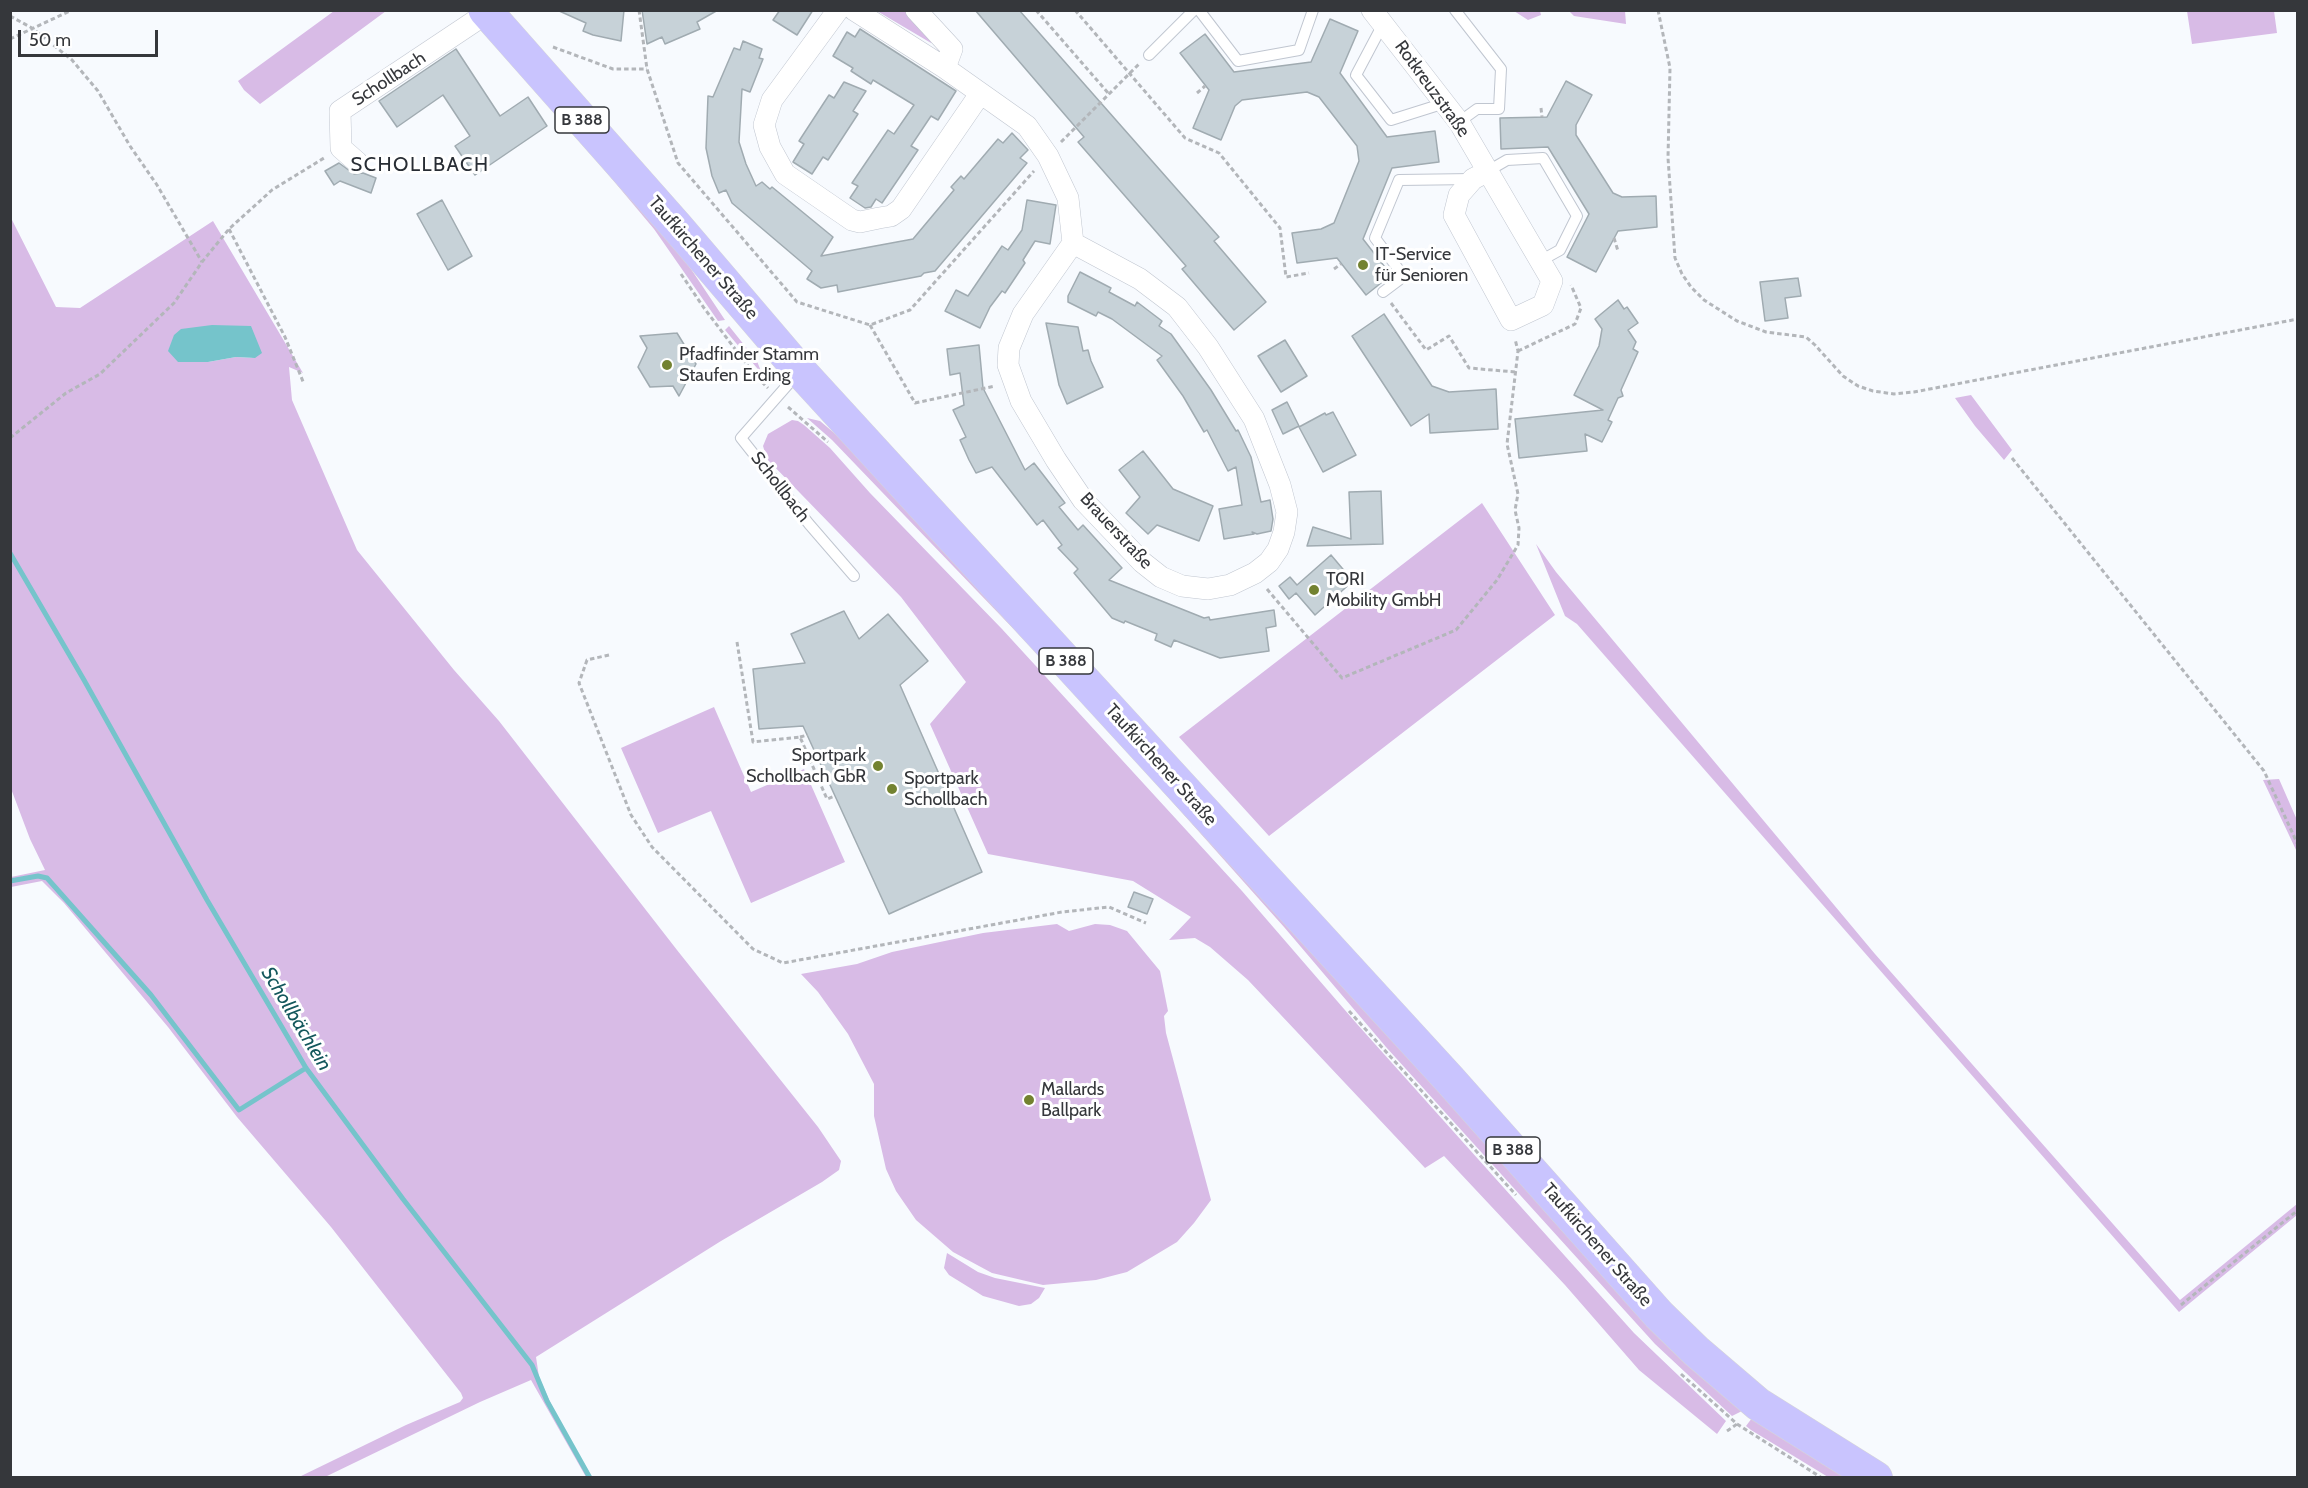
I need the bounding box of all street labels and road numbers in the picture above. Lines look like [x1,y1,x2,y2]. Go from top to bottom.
street label: Rotkreuzstraße [1390,36,1474,142]
street label: Schollbach [348,47,430,111]
road number: B 388 [555,107,609,133]
street label: Taufkirchener Straße [644,192,762,324]
street label: Schollbach [746,447,814,527]
street label: Brauerstraße [1075,488,1157,574]
road number: B 388 [1039,648,1093,674]
street label: Taufkirchener Straße [1101,700,1221,830]
road number: B 388 [1486,1137,1540,1163]
street label: Taufkirchener Straße [1538,1179,1656,1311]

